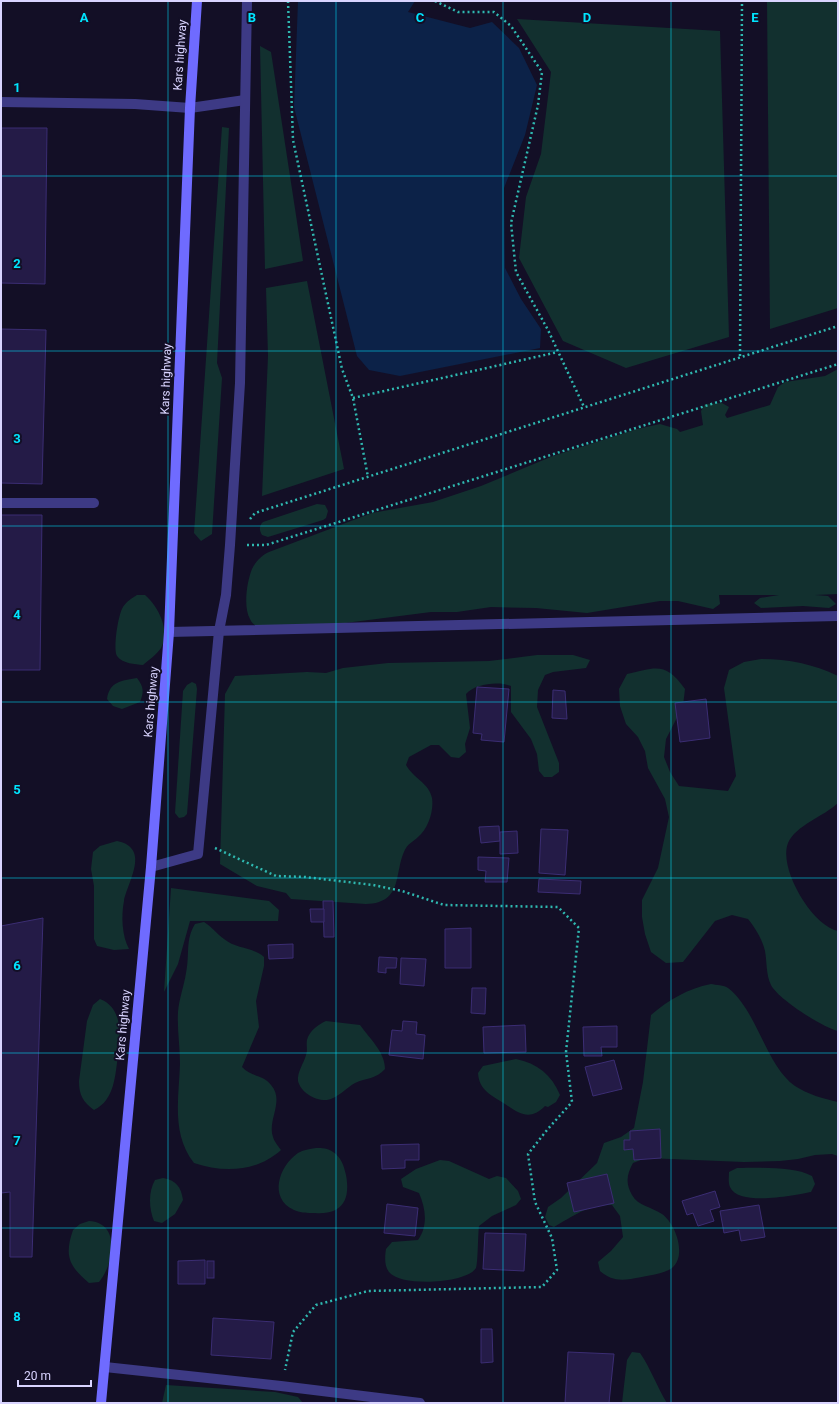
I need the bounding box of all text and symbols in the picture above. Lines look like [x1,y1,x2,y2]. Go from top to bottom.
text: A [80,10,89,25]
text: B [248,10,256,25]
text: C [416,10,425,25]
text: D [583,10,591,25]
text: E [751,10,759,25]
street label: Kars highway [171,19,189,91]
text: 1 [13,80,21,95]
text: 2 [13,256,21,271]
street label: Kars highway [158,343,174,415]
text: 3 [13,431,21,446]
text: 4 [13,607,21,622]
street label: Kars highway [141,666,161,738]
text: 5 [13,782,21,797]
text: 6 [13,958,21,973]
street label: Kars highway [113,989,133,1061]
text: 7 [13,1133,21,1148]
text: 8 [13,1309,21,1324]
scale bar [18,1362,91,1388]
text: 20 m [24,1369,51,1383]

